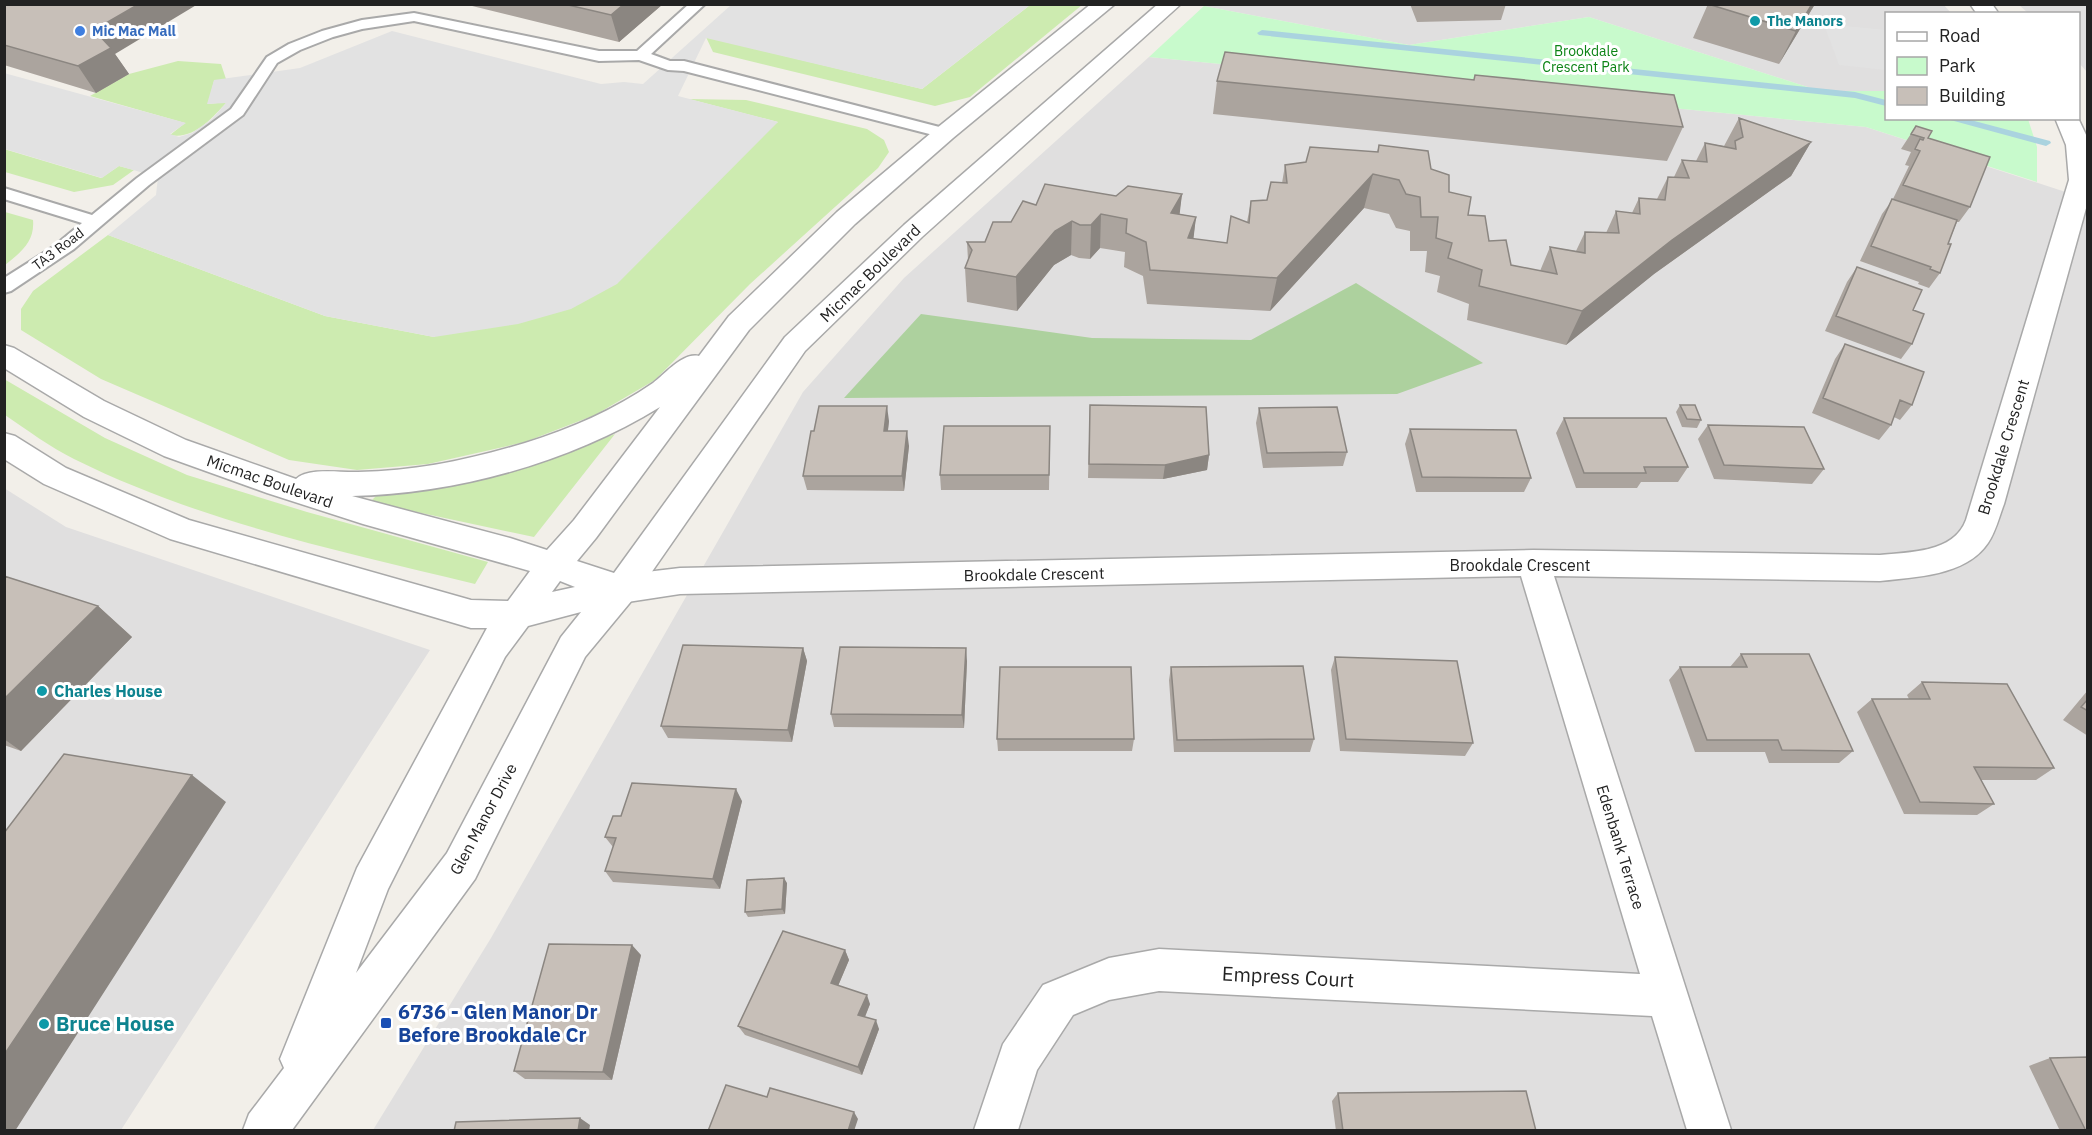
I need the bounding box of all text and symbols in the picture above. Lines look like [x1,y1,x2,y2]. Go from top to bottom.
place label: The Manors [1767,12,1843,30]
legend [1885,12,2080,120]
marker: The Manors [1748,14,1762,28]
place label: Mic Mac Mall [92,22,176,40]
marker: Mic Mac Mall [73,24,87,38]
text: Road [1939,24,1980,47]
park label: Brookdale Crescent Park [1542,42,1630,76]
text: Park [1939,54,1976,77]
text: Building [1939,84,2006,107]
street label: Micmac Boulevard [815,220,925,326]
street label: TA3 Road [29,224,87,274]
street label: Brookdale Crescent [1973,377,2033,517]
street label: Micmac Boulevard [204,450,336,512]
street label: Brookdale Crescent [1450,555,1590,575]
street label: Brookdale Crescent [963,563,1105,585]
place label: Charles House [54,681,162,701]
marker: Charles House [35,684,49,698]
street label: Glen Manor Drive [445,760,521,878]
street label: Edenbank Terrace [1593,782,1650,912]
street label: Empress Court [1221,960,1355,993]
place label: 6736 - Glen Manor Dr Before Brookdale Cr [398,998,598,1048]
place label: Bruce House [56,1010,175,1037]
marker: 6736 - Glen Manor Dr Before Brookdale Cr [379,1016,393,1030]
marker: Bruce House [37,1017,51,1031]

